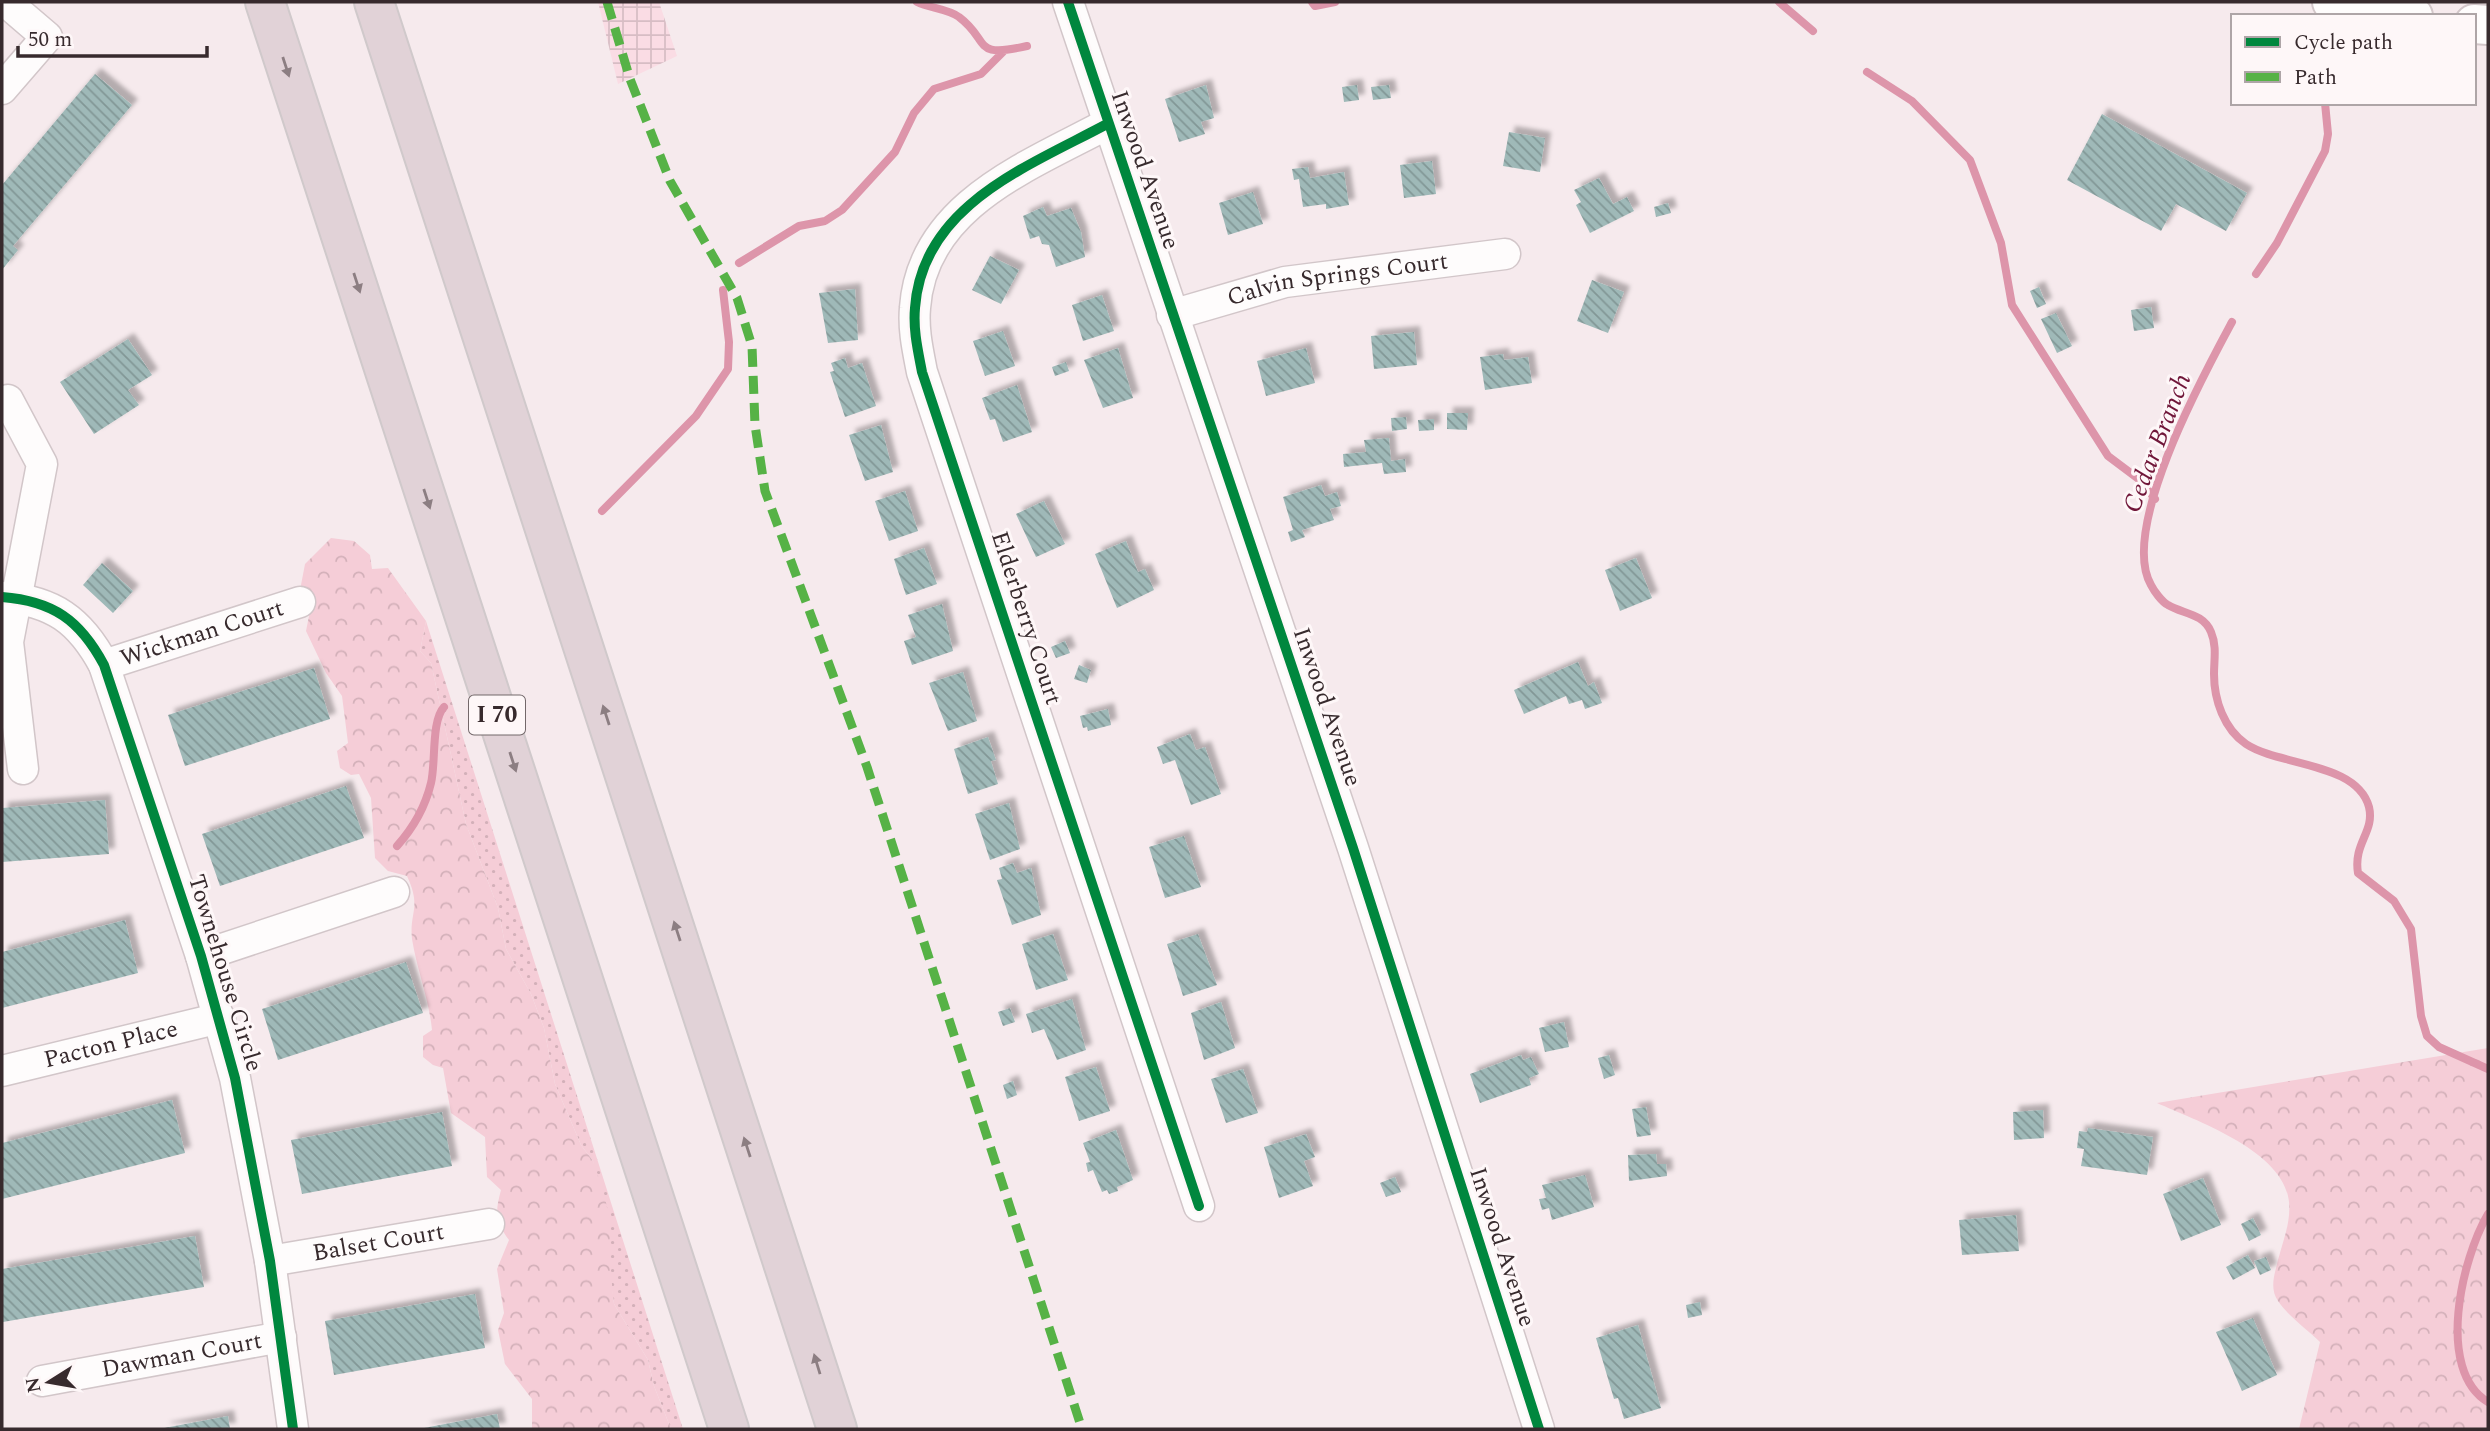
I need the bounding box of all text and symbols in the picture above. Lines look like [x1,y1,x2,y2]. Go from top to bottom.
scale bar [18,14,206,58]
legend [2231,14,2476,105]
text: 50 m [28,24,72,56]
text: Cycle path [2294,27,2393,59]
one-way arrow [281,56,292,77]
text: Path [2294,62,2337,94]
street label: Inwood Avenue [1101,86,1189,254]
street label: Calvin Springs Court [1223,243,1450,316]
one-way arrow [352,273,362,294]
water label: Cedar Branch [2112,367,2202,519]
one-way arrow [422,489,433,510]
street label: Elderberry Court [981,526,1071,710]
street label: Wickman Court [116,590,288,677]
street label: Inwood Avenue [1283,623,1371,791]
road number: I 70 [469,695,525,734]
one-way arrow [601,704,611,725]
one-way arrow [508,752,519,773]
street label: Townehouse Circle [178,870,272,1076]
one-way arrow [671,920,682,941]
street label: Pacton Place [40,1011,182,1078]
one-way arrow [742,1137,752,1158]
street label: Inwood Avenue [1459,1163,1545,1331]
street label: Balset Court [310,1214,447,1271]
street label: Dawman Court [98,1323,265,1388]
north arrow [14,1347,84,1417]
one-way arrow [811,1353,821,1374]
text: N [18,1375,49,1395]

